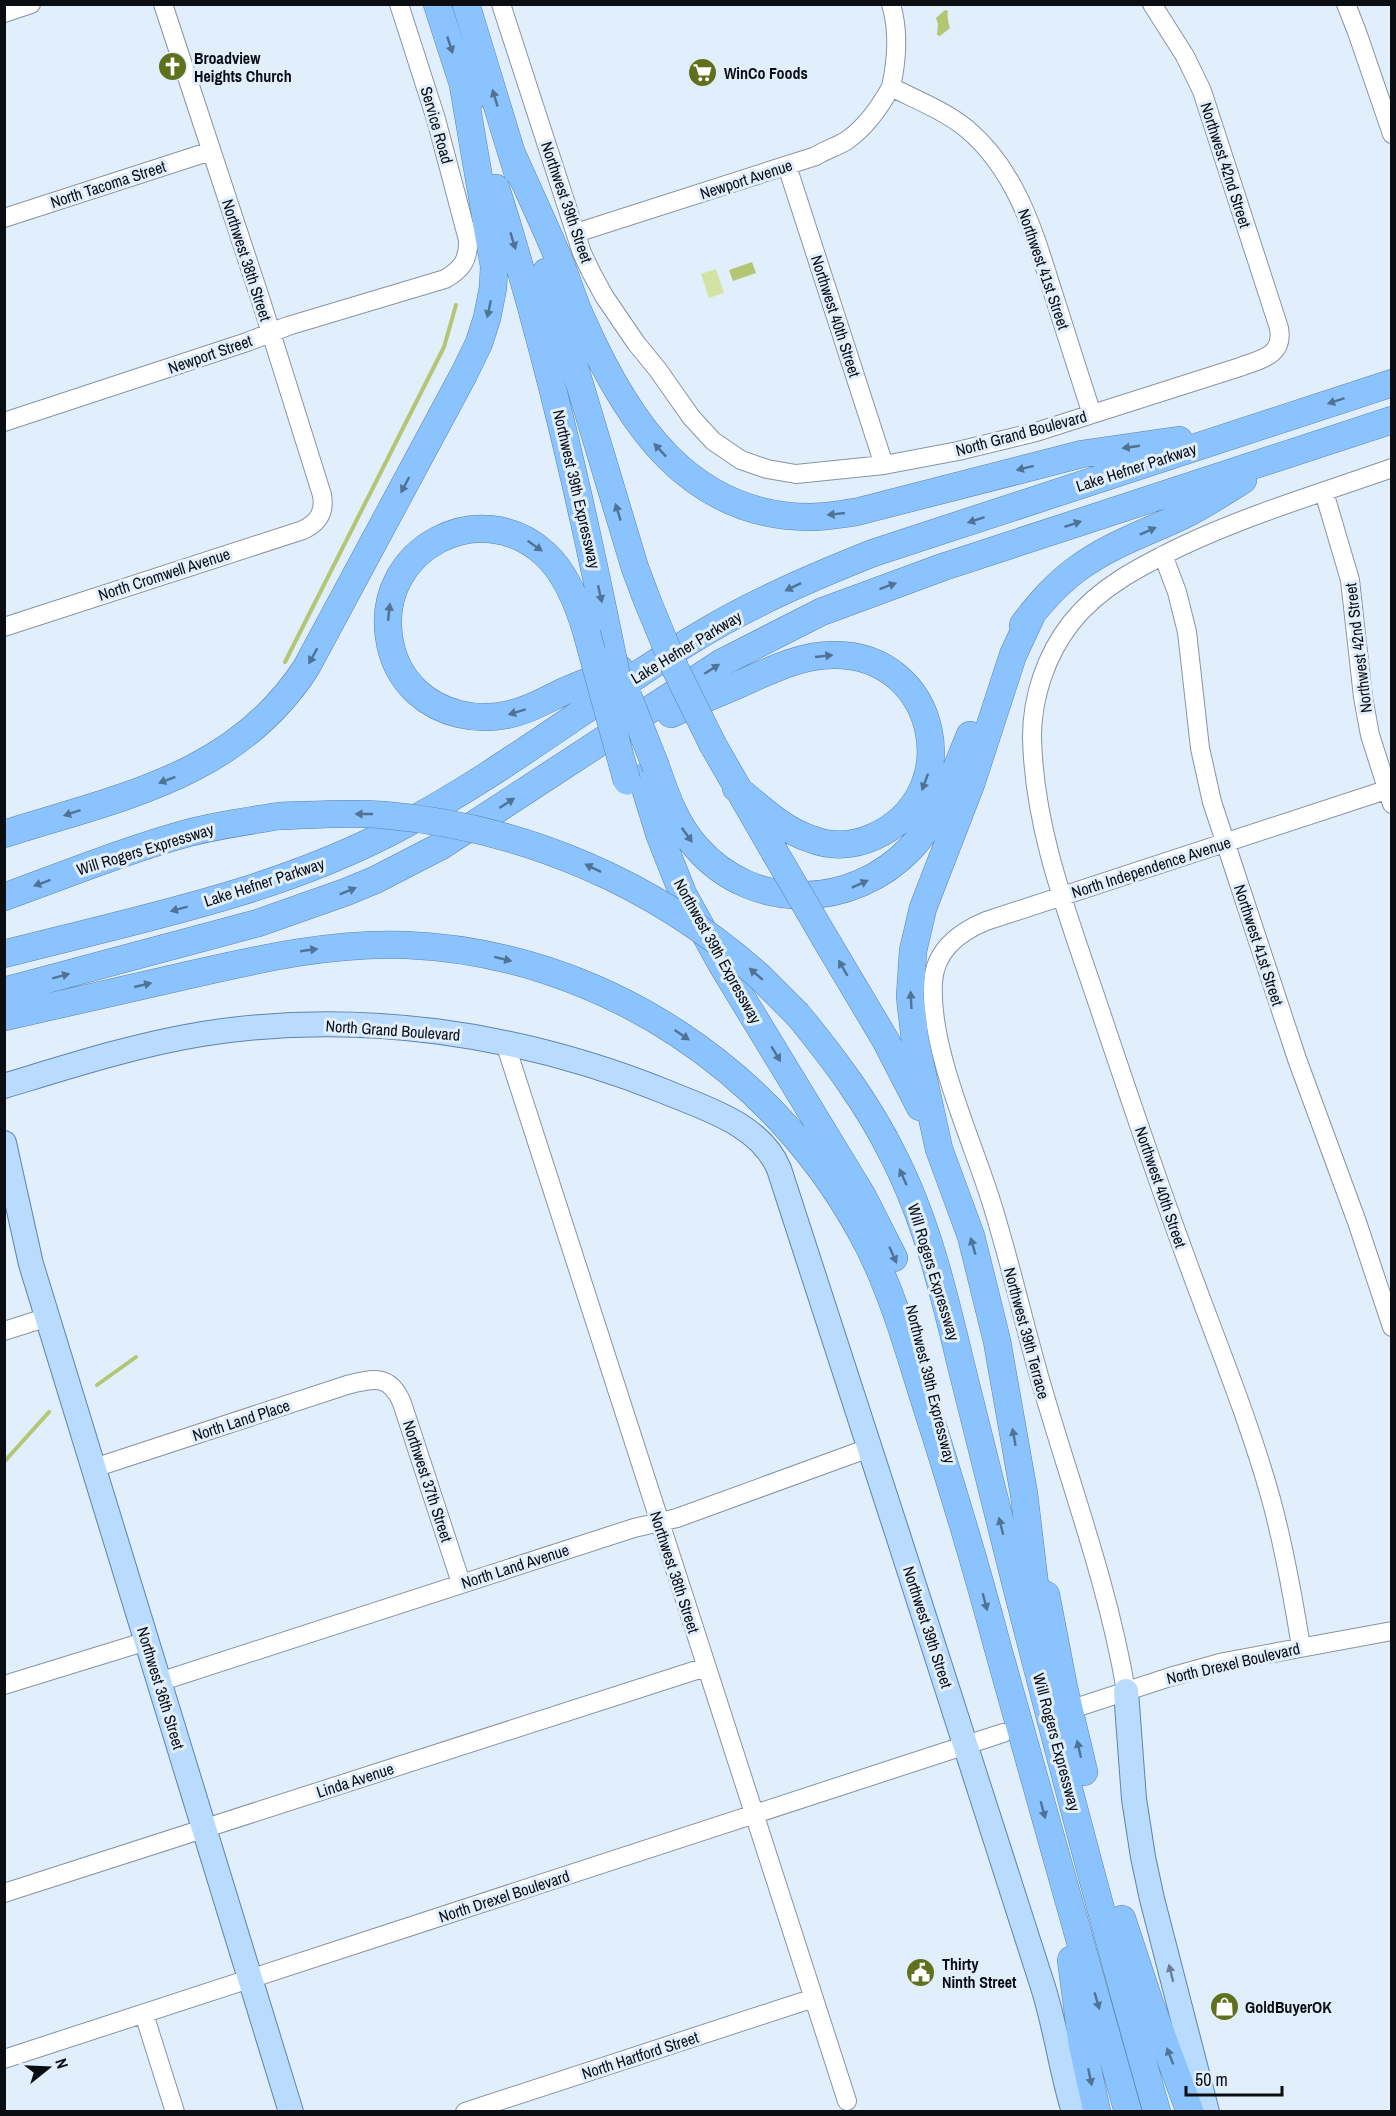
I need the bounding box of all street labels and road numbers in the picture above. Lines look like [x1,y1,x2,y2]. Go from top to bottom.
street label: Service Road [415,84,459,166]
street label: Northwest 42nd Street [1195,100,1257,231]
street label: Northwest 39th Street [536,138,598,266]
street label: Newport Avenue [697,154,795,204]
street label: North Tacoma Street [47,155,169,213]
street label: Northwest 38th Street [217,196,277,324]
street label: Northwest 41st Street [1013,206,1075,333]
street label: Northwest 40th Street [806,252,866,380]
street label: Newport Street [165,329,255,379]
street label: North Grand Boulevard [953,405,1089,461]
street label: Northwest 39th Expressway [548,407,606,571]
street label: Lake Hefner Parkway [1073,437,1199,497]
street label: North Cromwell Avenue [95,542,233,606]
street label: Northwest 42nd Street [1339,582,1377,714]
street label: Lake Hefner Parkway [627,605,746,689]
street label: Will Rogers Expressway [74,818,217,880]
street label: North Independence Avenue [1069,831,1233,903]
street label: Lake Hefner Parkway [201,852,327,912]
street label: Northwest 39th Expressway [669,875,767,1028]
street label: Northwest 41st Street [1229,882,1289,1009]
street label: North Grand Boulevard [325,1014,461,1046]
street label: Northwest 40th Street [1130,1123,1192,1251]
street label: Will Rogers Expressway [903,1201,965,1344]
street label: Northwest 39th Terrace [999,1265,1055,1401]
street label: Northwest 39th Expressway [901,1302,961,1466]
street label: North Land Place [189,1394,293,1446]
street label: Northwest 37th Street [398,1417,458,1545]
street label: Northwest 38th Street [645,1508,705,1636]
street label: North Land Avenue [458,1538,572,1594]
street label: Northwest 39th Street [898,1563,958,1691]
street label: Northwest 36th Street [132,1624,190,1752]
street label: North Drexel Boulevard [1164,1637,1302,1689]
street label: Will Rogers Expressway [1028,1670,1086,1814]
street label: Linda Avenue [314,1757,396,1803]
street label: North Drexel Boulevard [436,1864,572,1928]
street label: North Hartford Street [579,2026,702,2084]

